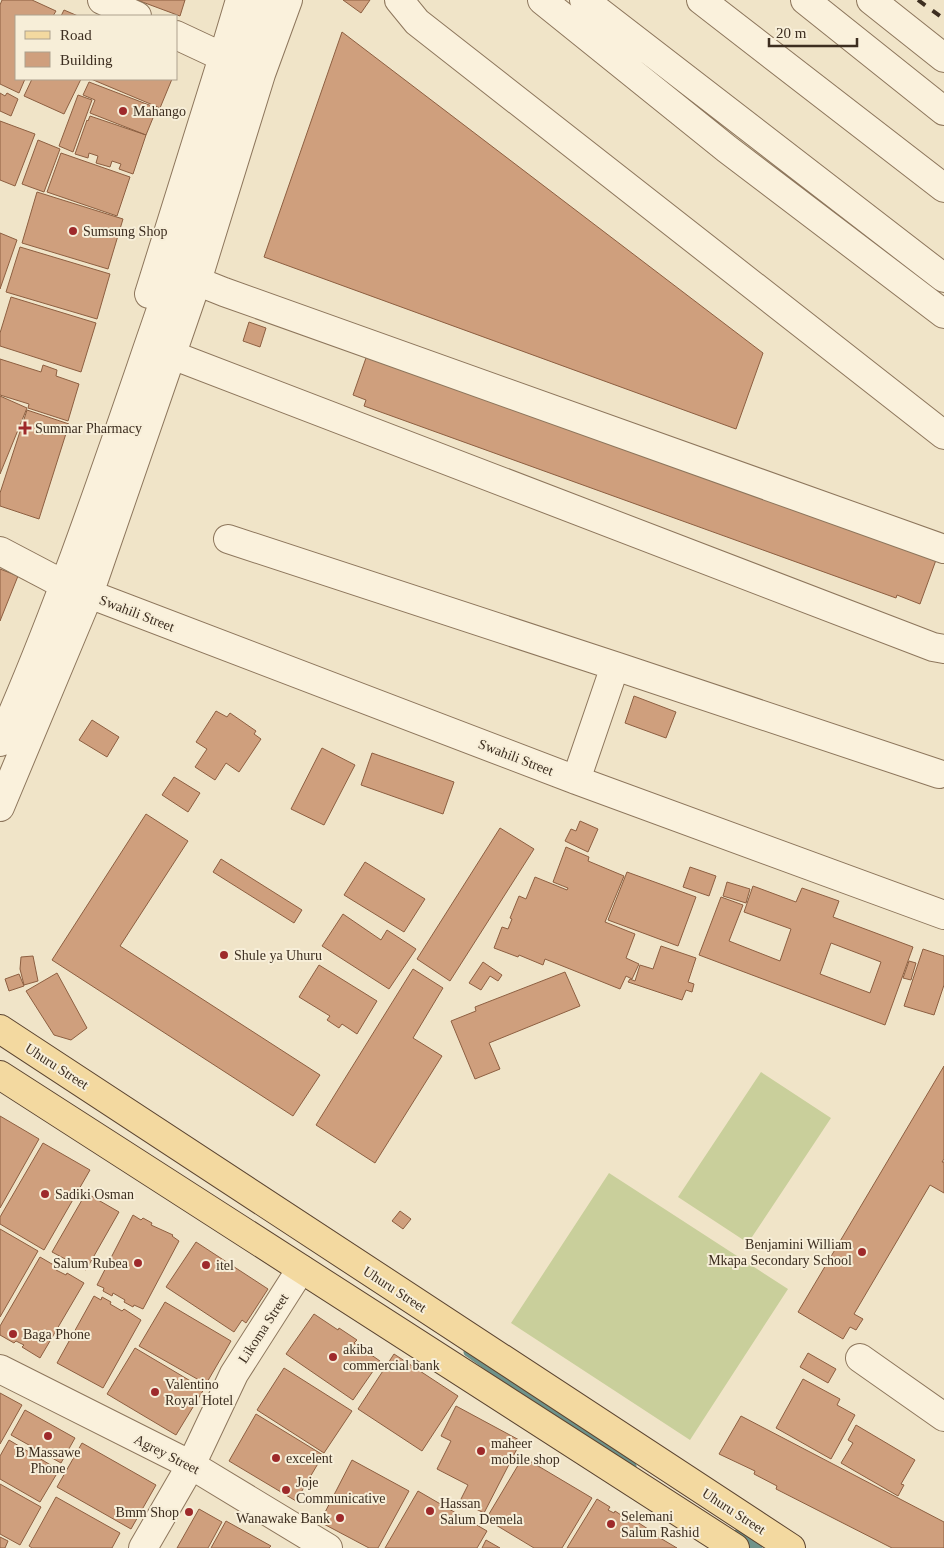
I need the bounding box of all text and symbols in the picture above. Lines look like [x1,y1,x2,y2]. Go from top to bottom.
legend [15,15,178,80]
scale bar [769,15,856,47]
text: 20 m [776,25,807,41]
text: Road [60,27,92,43]
text: Building [60,52,113,68]
place label: Mahango [133,104,186,119]
marker: Mahango [117,105,129,117]
place label: Sumsung Shop [83,224,167,239]
marker: Sumsung Shop [67,225,79,237]
place label: Summar Pharmacy [35,421,142,436]
marker: Summar Pharmacy [19,422,31,434]
street label: Swahili Street [97,592,176,635]
street label: Swahili Street [476,736,555,779]
place label: Shule ya Uhuru [234,948,322,963]
marker: Shule ya Uhuru [218,949,230,961]
street label: Uhuru Street [22,1041,91,1092]
place label: Sadiki Osman [55,1187,134,1202]
marker: Sadiki Osman [39,1188,51,1200]
place label: Benjamini William Mkapa Secondary School [708,1237,852,1268]
marker: Benjamini William Mkapa Secondary School [856,1246,868,1258]
place label: Salum Rubea [53,1256,129,1271]
marker: Salum Rubea [132,1257,144,1269]
place label: itel [216,1258,234,1273]
marker: itel [200,1259,212,1271]
street label: Uhuru Street [360,1264,429,1315]
street label: Likoma Street [235,1291,291,1366]
place label: Baga Phone [23,1327,90,1342]
marker: Baga Phone [7,1328,19,1340]
place label: akiba commercial bank [343,1342,440,1373]
marker: akiba commercial bank [327,1351,339,1363]
place label: Valentino Royal Hotel [165,1377,233,1408]
marker: Valentino Royal Hotel [149,1386,161,1398]
marker: B Massawe Phone [42,1430,54,1442]
street label: Agrey Street [132,1432,202,1477]
place label: maheer mobile shop [491,1436,560,1467]
place label: B Massawe Phone [16,1445,80,1476]
marker: maheer mobile shop [475,1445,487,1457]
place label: excelent [286,1451,333,1466]
marker: excelent [270,1452,282,1464]
place label: Joje Communicative [296,1475,385,1506]
marker: Joje Communicative [280,1484,292,1496]
street label: Uhuru Street [699,1486,768,1537]
place label: Hassan Salum Demela [440,1496,524,1527]
place label: Bmm Shop [116,1505,179,1520]
marker: Hassan Salum Demela [424,1505,436,1517]
marker: Bmm Shop [183,1506,195,1518]
place label: Selemani Salum Rashid [621,1509,699,1540]
place label: Wanawake Bank [236,1511,330,1526]
marker: Wanawake Bank [334,1512,346,1524]
marker: Selemani Salum Rashid [605,1518,617,1530]

